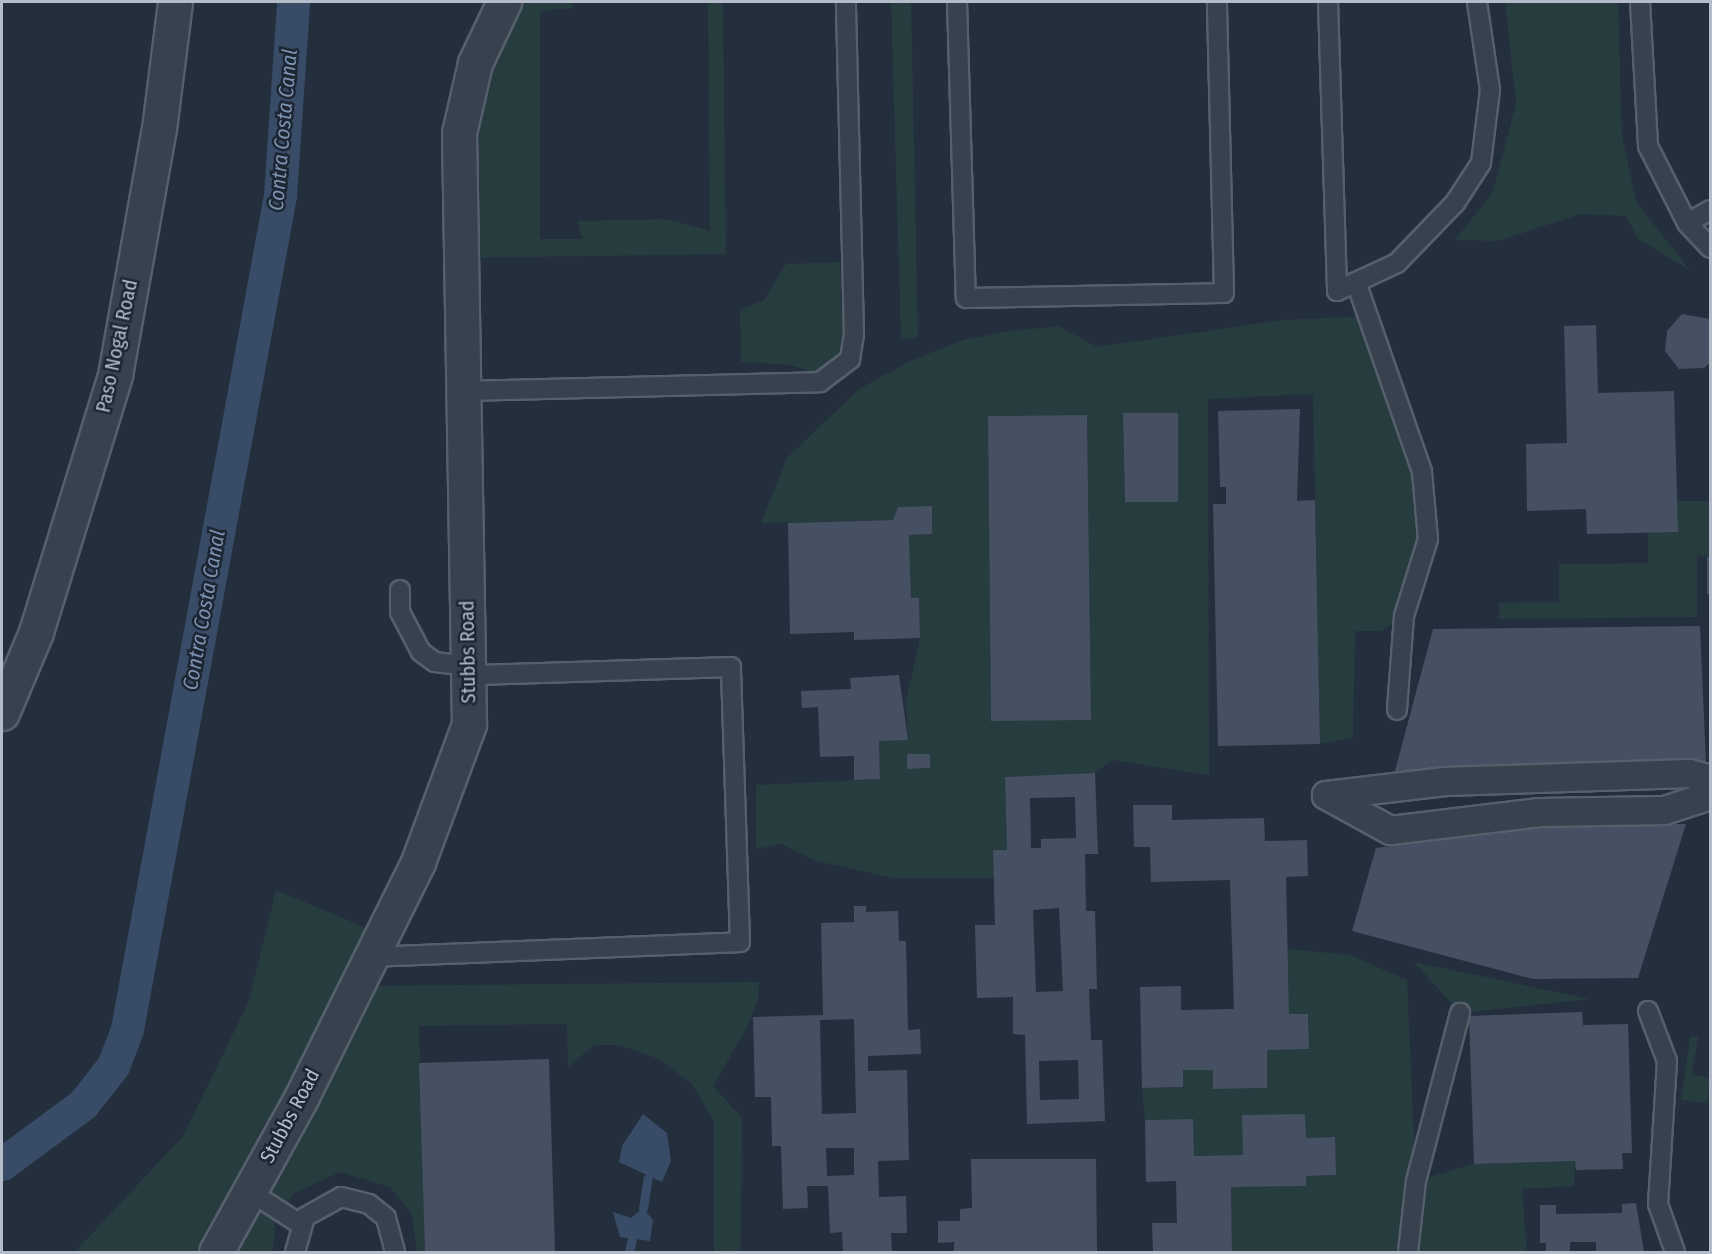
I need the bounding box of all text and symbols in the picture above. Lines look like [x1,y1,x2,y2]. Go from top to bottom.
water label: Contra Costa Canal [263,48,303,212]
street label: Paso Nogal Road [91,277,143,415]
water label: Contra Costa Canal [178,528,230,692]
street label: Stubbs Road [455,600,481,704]
street label: Stubbs Road [255,1065,325,1167]

